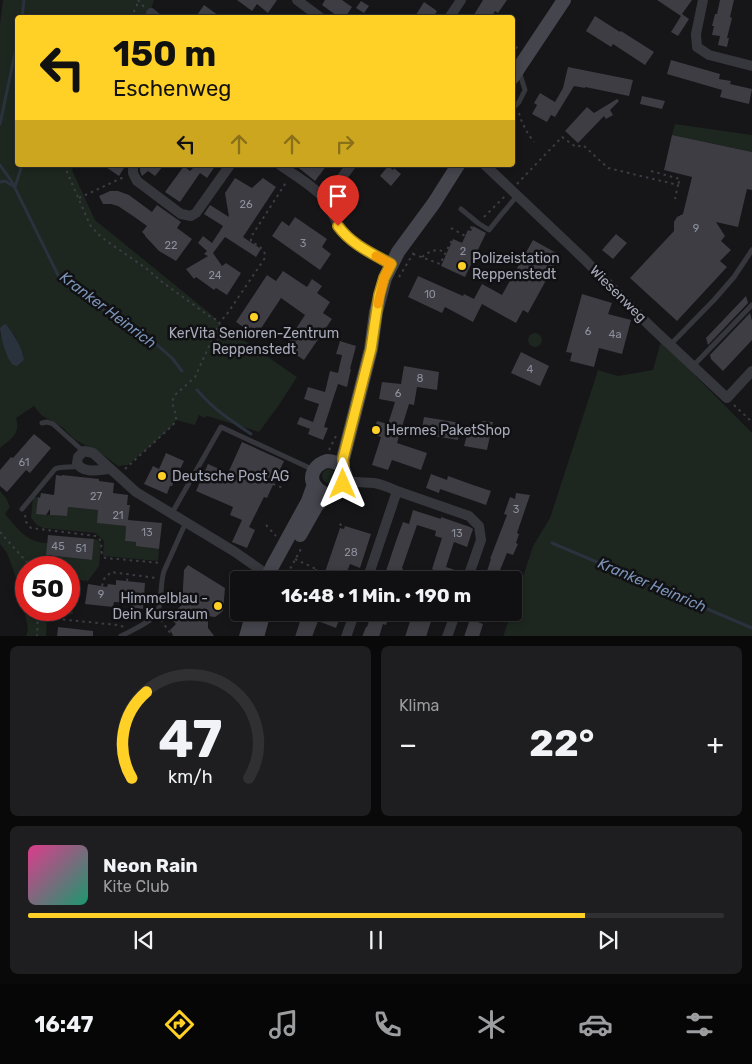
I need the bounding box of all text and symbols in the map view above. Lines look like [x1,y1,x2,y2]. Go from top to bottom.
text: 150 m [113,33,216,75]
icon: left [30,35,95,100]
text: Eschenweg [113,75,231,102]
icon: left [172,130,200,158]
icon: ahead [225,130,253,158]
icon: ahead [278,130,306,158]
icon: right [331,130,359,158]
pin [317,175,359,226]
icon: arrive [324,182,352,210]
house number: 26 [239,198,253,211]
house number: 9 [693,222,699,235]
house number: 3 [300,237,307,250]
house number: 22 [165,239,177,252]
house number: 2 [460,245,466,258]
place label: Polizeistation Reppenstedt [472,250,560,283]
marker: Polizeistation Reppenstedt [456,260,468,272]
street label: Wiesenweg [586,262,650,326]
water label: Kranker Heinrich [56,268,160,352]
house number: 24 [208,269,222,282]
house number: 10 [424,288,436,301]
marker: KerVita Senioren-Zentrum Reppenstedt [248,311,260,323]
place label: KerVita Senioren-Zentrum Reppenstedt [169,325,339,358]
house number: 6 [585,325,592,338]
house number: 4a [609,328,621,341]
house number: 4 [527,363,534,376]
house number: 8 [417,372,424,385]
house number: 6 [395,387,402,400]
place label: Hermes PaketShop [386,422,510,439]
marker: Hermes PaketShop [370,424,382,436]
house number: 61 [18,456,30,469]
position arrow [316,457,368,509]
place label: Deutsche Post AG [172,468,289,485]
marker: Deutsche Post AG [156,470,168,482]
house number: 27 [90,490,102,503]
house number: 3 [513,503,520,516]
house number: 21 [112,509,124,522]
house number: 13 [141,526,153,539]
house number: 13 [451,527,463,540]
house number: 45 [51,540,65,553]
house number: 51 [75,542,87,555]
house number: 28 [344,546,358,559]
water label: Kranker Heinrich [595,554,709,616]
speed limit sign: 50 [15,556,80,621]
text: 16:48 · 1 Min. · 190 m [281,584,471,607]
house number: 9 [98,588,104,601]
place label: Himmelblau - Dein Kursraum [112,590,208,623]
marker: Himmelblau - Dein Kursraum [212,600,224,612]
text: Klima [399,696,439,715]
text: 47 [158,708,223,770]
text: 22° [529,720,594,766]
text: − [399,728,417,761]
text: + [707,728,724,761]
text: km/h [168,766,213,787]
text: Neon Rain [103,854,198,877]
text: Kite Club [103,877,169,896]
icon: previous [130,926,158,954]
icon: pause [362,926,390,954]
icon: next [594,926,622,954]
icon: directions [162,1007,197,1042]
icon: music [266,1007,301,1042]
icon: phone [370,1007,405,1042]
icon: climate [474,1007,509,1042]
icon: car [578,1007,613,1042]
icon: filters [682,1007,717,1042]
text: 16:47 [35,1011,93,1038]

